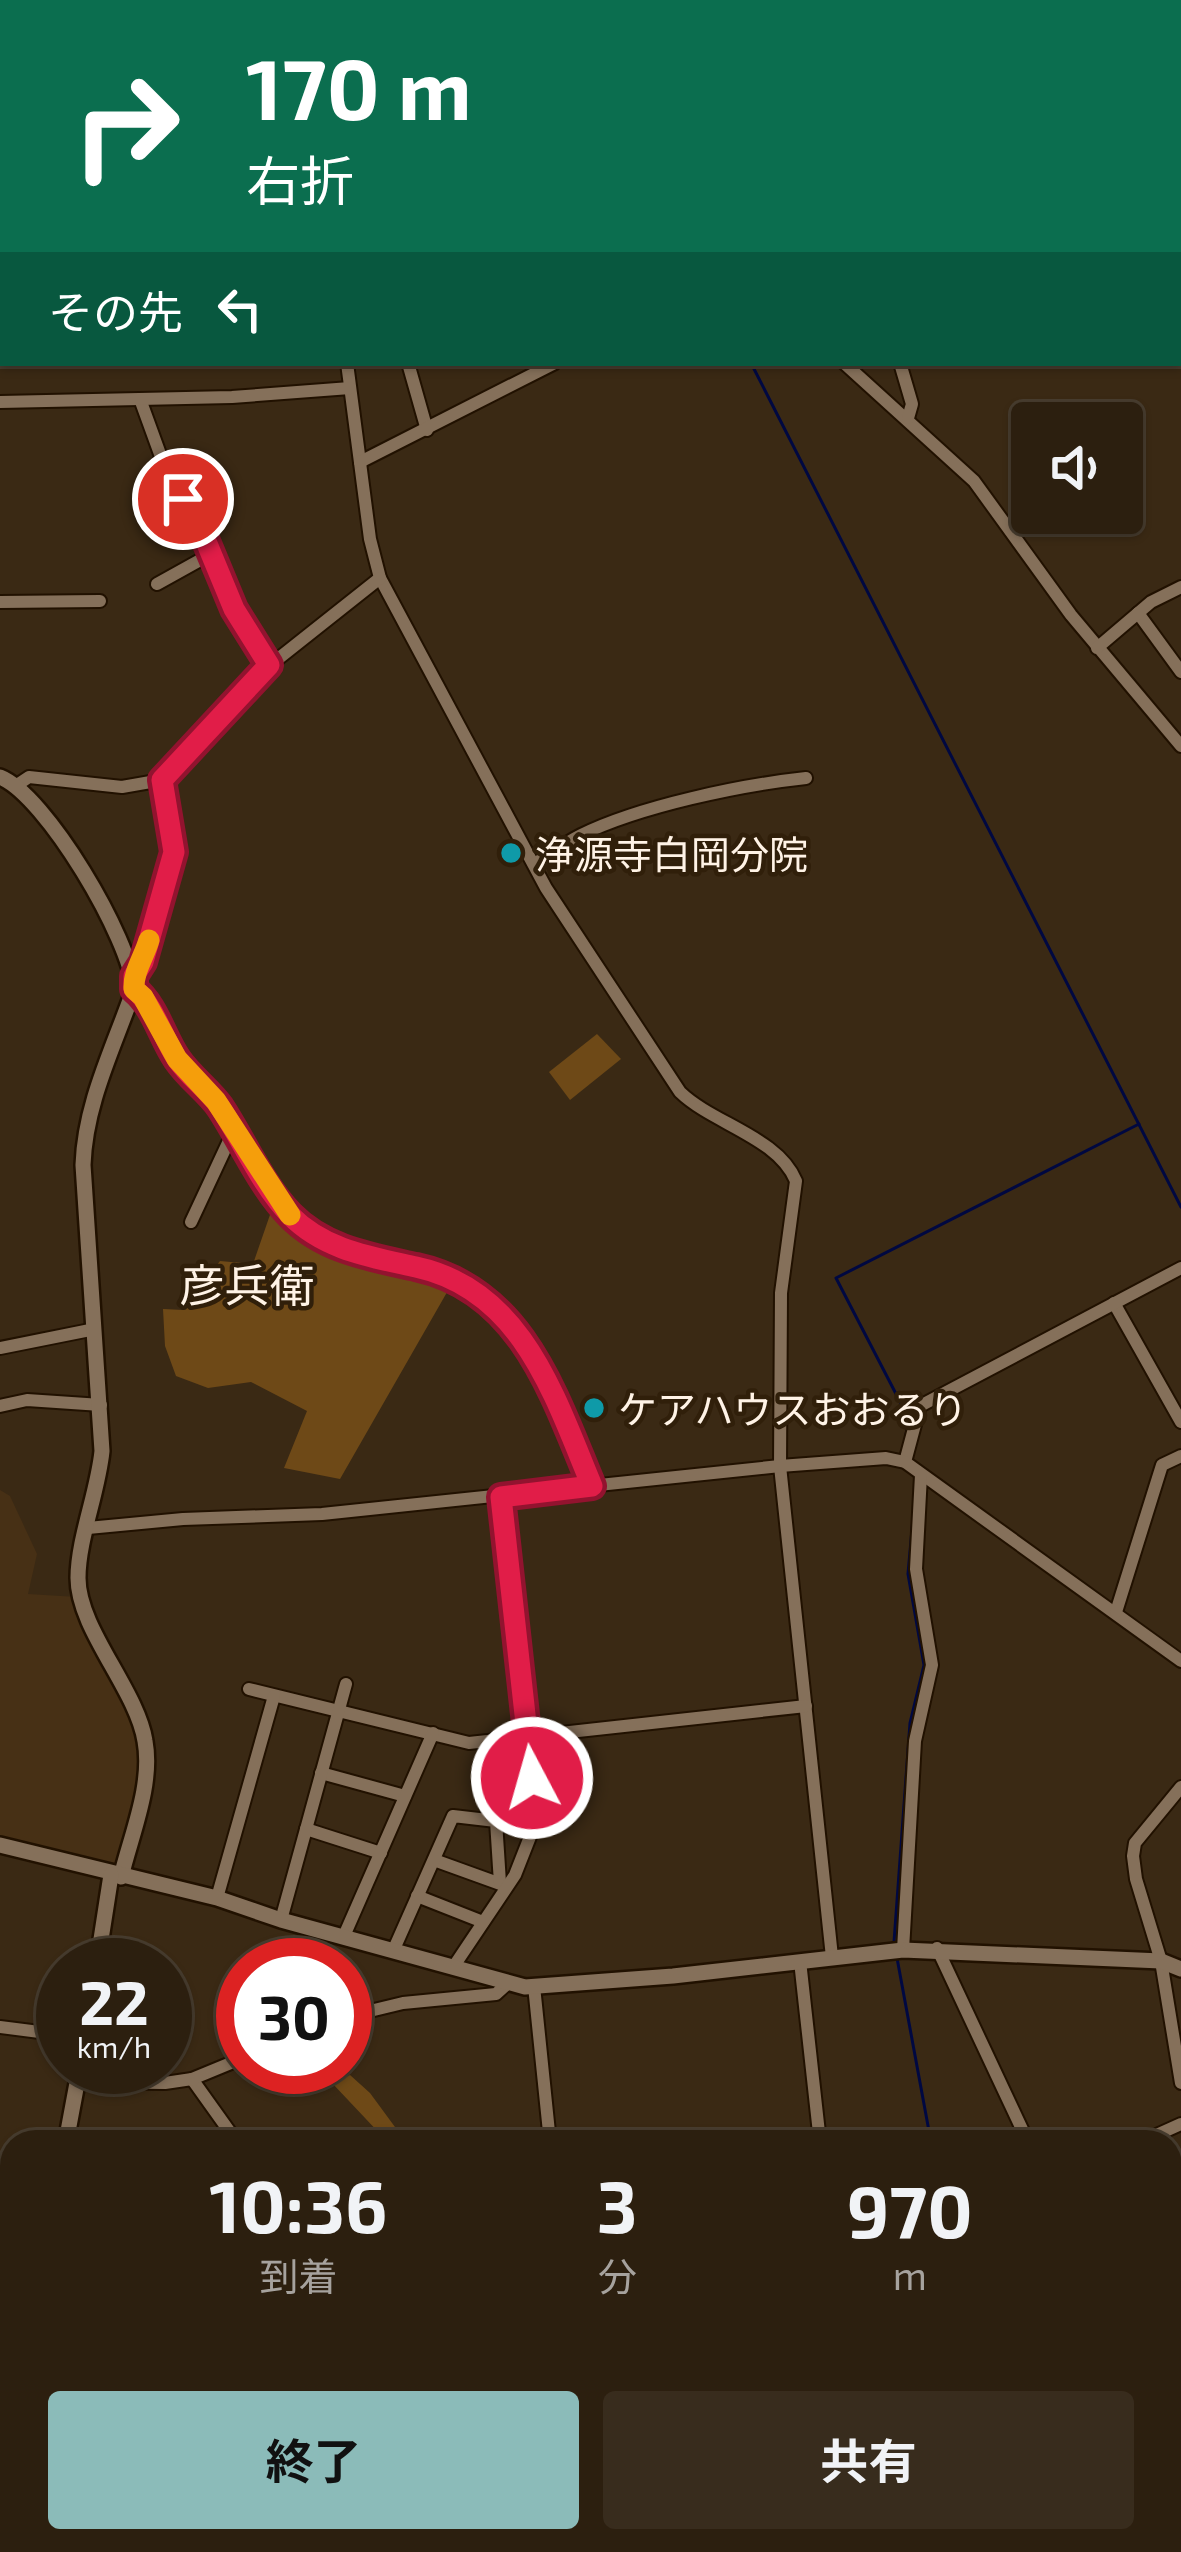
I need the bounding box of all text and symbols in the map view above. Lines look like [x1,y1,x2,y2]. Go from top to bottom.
text: 170 m [246,36,472,137]
icon: right [48,48,204,204]
text: 右折 [246,147,354,212]
icon: left [207,276,273,342]
text: その先 [48,284,183,338]
map controls [1011,402,1143,534]
button: sound [1011,402,1143,534]
pin [132,448,234,550]
icon: arrive [150,466,216,532]
place label: 浄源寺白岡分院 [535,830,808,877]
marker: 浄源寺白岡分院 [498,840,524,866]
district label: 彦兵衛 [179,1257,315,1311]
place label: ケアハウスおおるり [618,1385,967,1432]
marker: ケアハウスおおるり [581,1395,607,1421]
position arrow [469,1715,595,1841]
speed limit sign: 30 [216,1938,372,2094]
text: 22 [79,1965,149,2037]
text: km/h [77,2028,151,2064]
text: 10:36 [209,2161,388,2247]
text: 3 [597,2161,638,2247]
text: 970 [847,2166,973,2252]
text: m [893,2251,927,2298]
text: 到着 [259,2252,337,2299]
text: 分 [598,2252,637,2299]
button: 終了 [48,2391,579,2529]
button: 共有 [603,2391,1134,2529]

